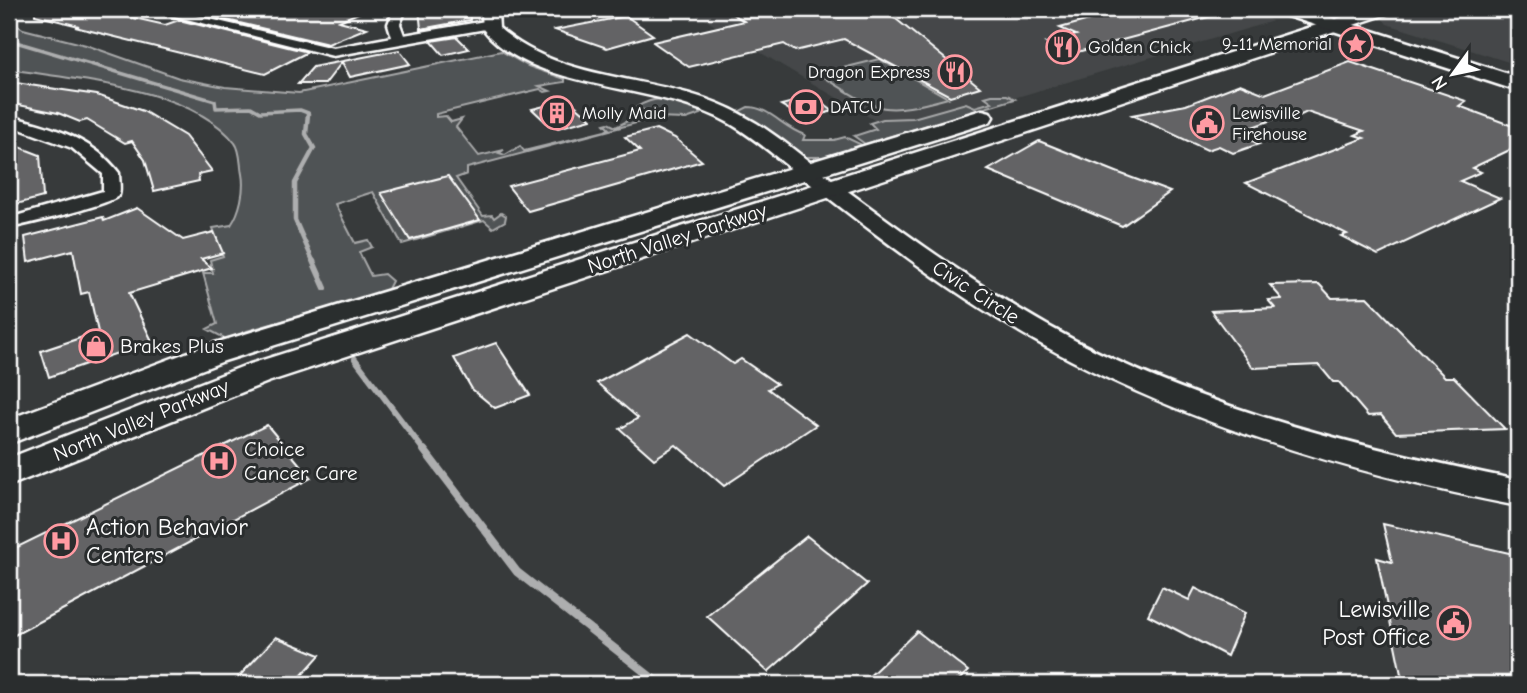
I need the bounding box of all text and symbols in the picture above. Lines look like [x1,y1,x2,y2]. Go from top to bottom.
place icon: 9-11 Memorial [1337,25,1375,63]
restaurant icon: Golden Chick [1044,28,1082,66]
place label: 9-11 Memorial [1222,34,1332,55]
place label: Golden Chick [1088,37,1191,58]
north arrow [1418,38,1488,108]
restaurant icon: Dragon Express [936,53,974,91]
place label: Dragon Express [808,62,930,83]
text: N [1427,72,1452,94]
bank icon: DATCU [787,88,825,126]
building icon: Molly Maid [538,94,576,132]
place label: DATCU [830,97,882,118]
place label: Molly Maid [582,103,667,124]
place label: Lewisville Firehouse [1232,103,1307,145]
public building icon: Lewisville Firehouse [1188,104,1226,142]
street label: North Valley Parkway [584,197,770,278]
street label: Civic Circle [928,255,1024,329]
shop icon: Brakes Plus [77,327,115,365]
place label: Brakes Plus [120,334,224,358]
street label: North Valley Parkway [50,374,233,466]
place label: Choice Cancer Care [244,437,358,485]
hospital icon: Choice Cancer Care [200,442,238,480]
place label: Action Behavior Centers [86,513,248,569]
hospital icon: Action Behavior Centers [42,522,80,560]
place label: Lewisville Post Office [1322,595,1430,651]
public building icon: Lewisville Post Office [1435,604,1473,642]

